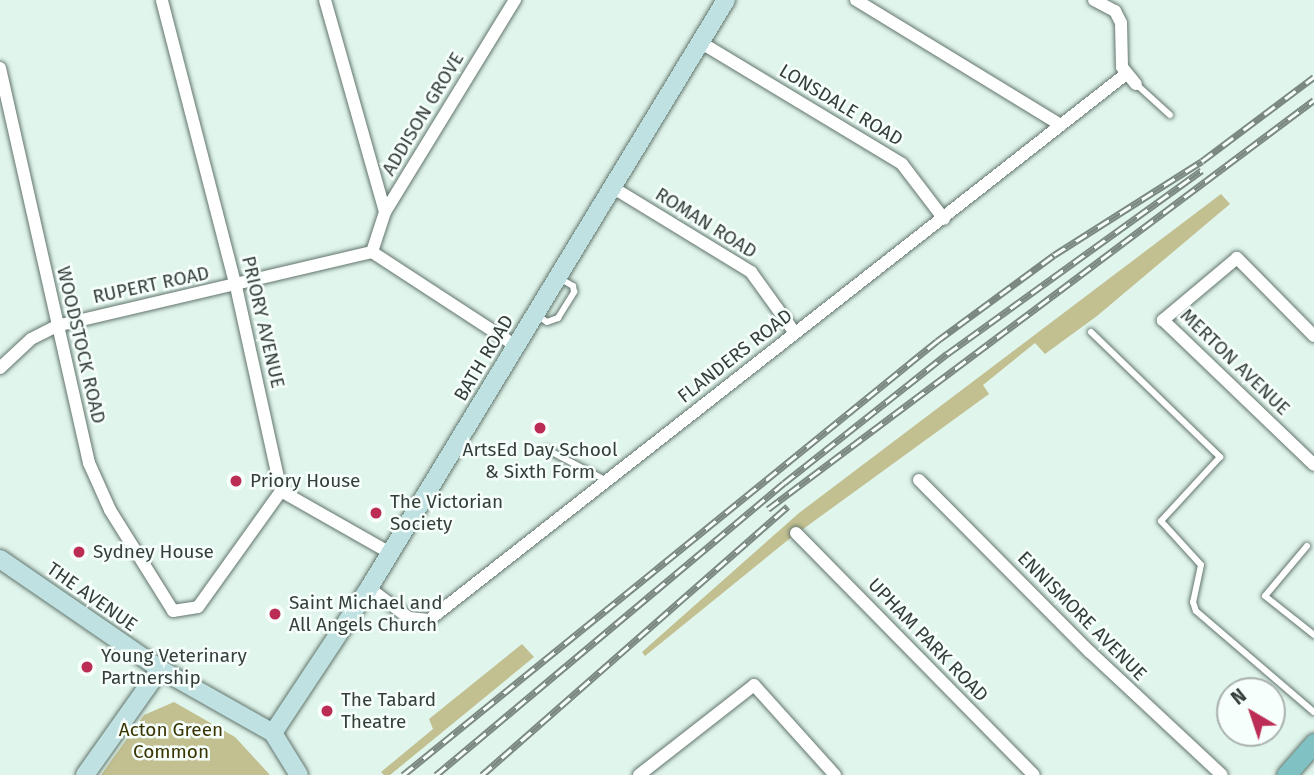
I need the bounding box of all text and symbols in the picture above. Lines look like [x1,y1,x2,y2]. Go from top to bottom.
street label: ADDISON GROVE [377,48,469,180]
street label: LONSDALE ROAD [775,59,907,151]
street label: ROMAN ROAD [651,183,761,263]
street label: PRIORY AVENUE [237,254,289,390]
street label: RUPERT ROAD [91,262,211,308]
street label: WOODSTOCK ROAD [52,264,110,426]
street label: FLANDERS ROAD [673,304,797,408]
street label: MERTON AVENUE [1175,304,1295,420]
street label: BATH ROAD [449,311,519,405]
marker: ArtsEd Day School & Sixth Form [532,420,548,436]
place label: ArtsEd Day School & Sixth Form [463,439,617,483]
place label: Priory House [250,470,360,492]
marker: Priory House [228,473,244,489]
place label: The Victorian Society [390,491,503,535]
marker: The Victorian Society [368,505,384,521]
place label: Sydney House [93,541,214,563]
marker: Sydney House [71,544,87,560]
street label: ENNISMORE AVENUE [1013,547,1151,685]
street label: THE AVENUE [42,558,142,636]
street label: UPHAM PARK ROAD [863,573,993,707]
place label: Saint Michael and All Angels Church [289,592,443,636]
marker: Saint Michael and All Angels Church [267,606,283,622]
place label: Young Veterinary Partnership [101,645,247,689]
marker: Young Veterinary Partnership [79,659,95,675]
north arrow [1216,677,1286,747]
text: N [1227,684,1251,710]
place label: The Tabard Theatre [341,689,436,733]
marker: The Tabard Theatre [319,703,335,719]
park label: Acton Green Common [119,719,223,763]

